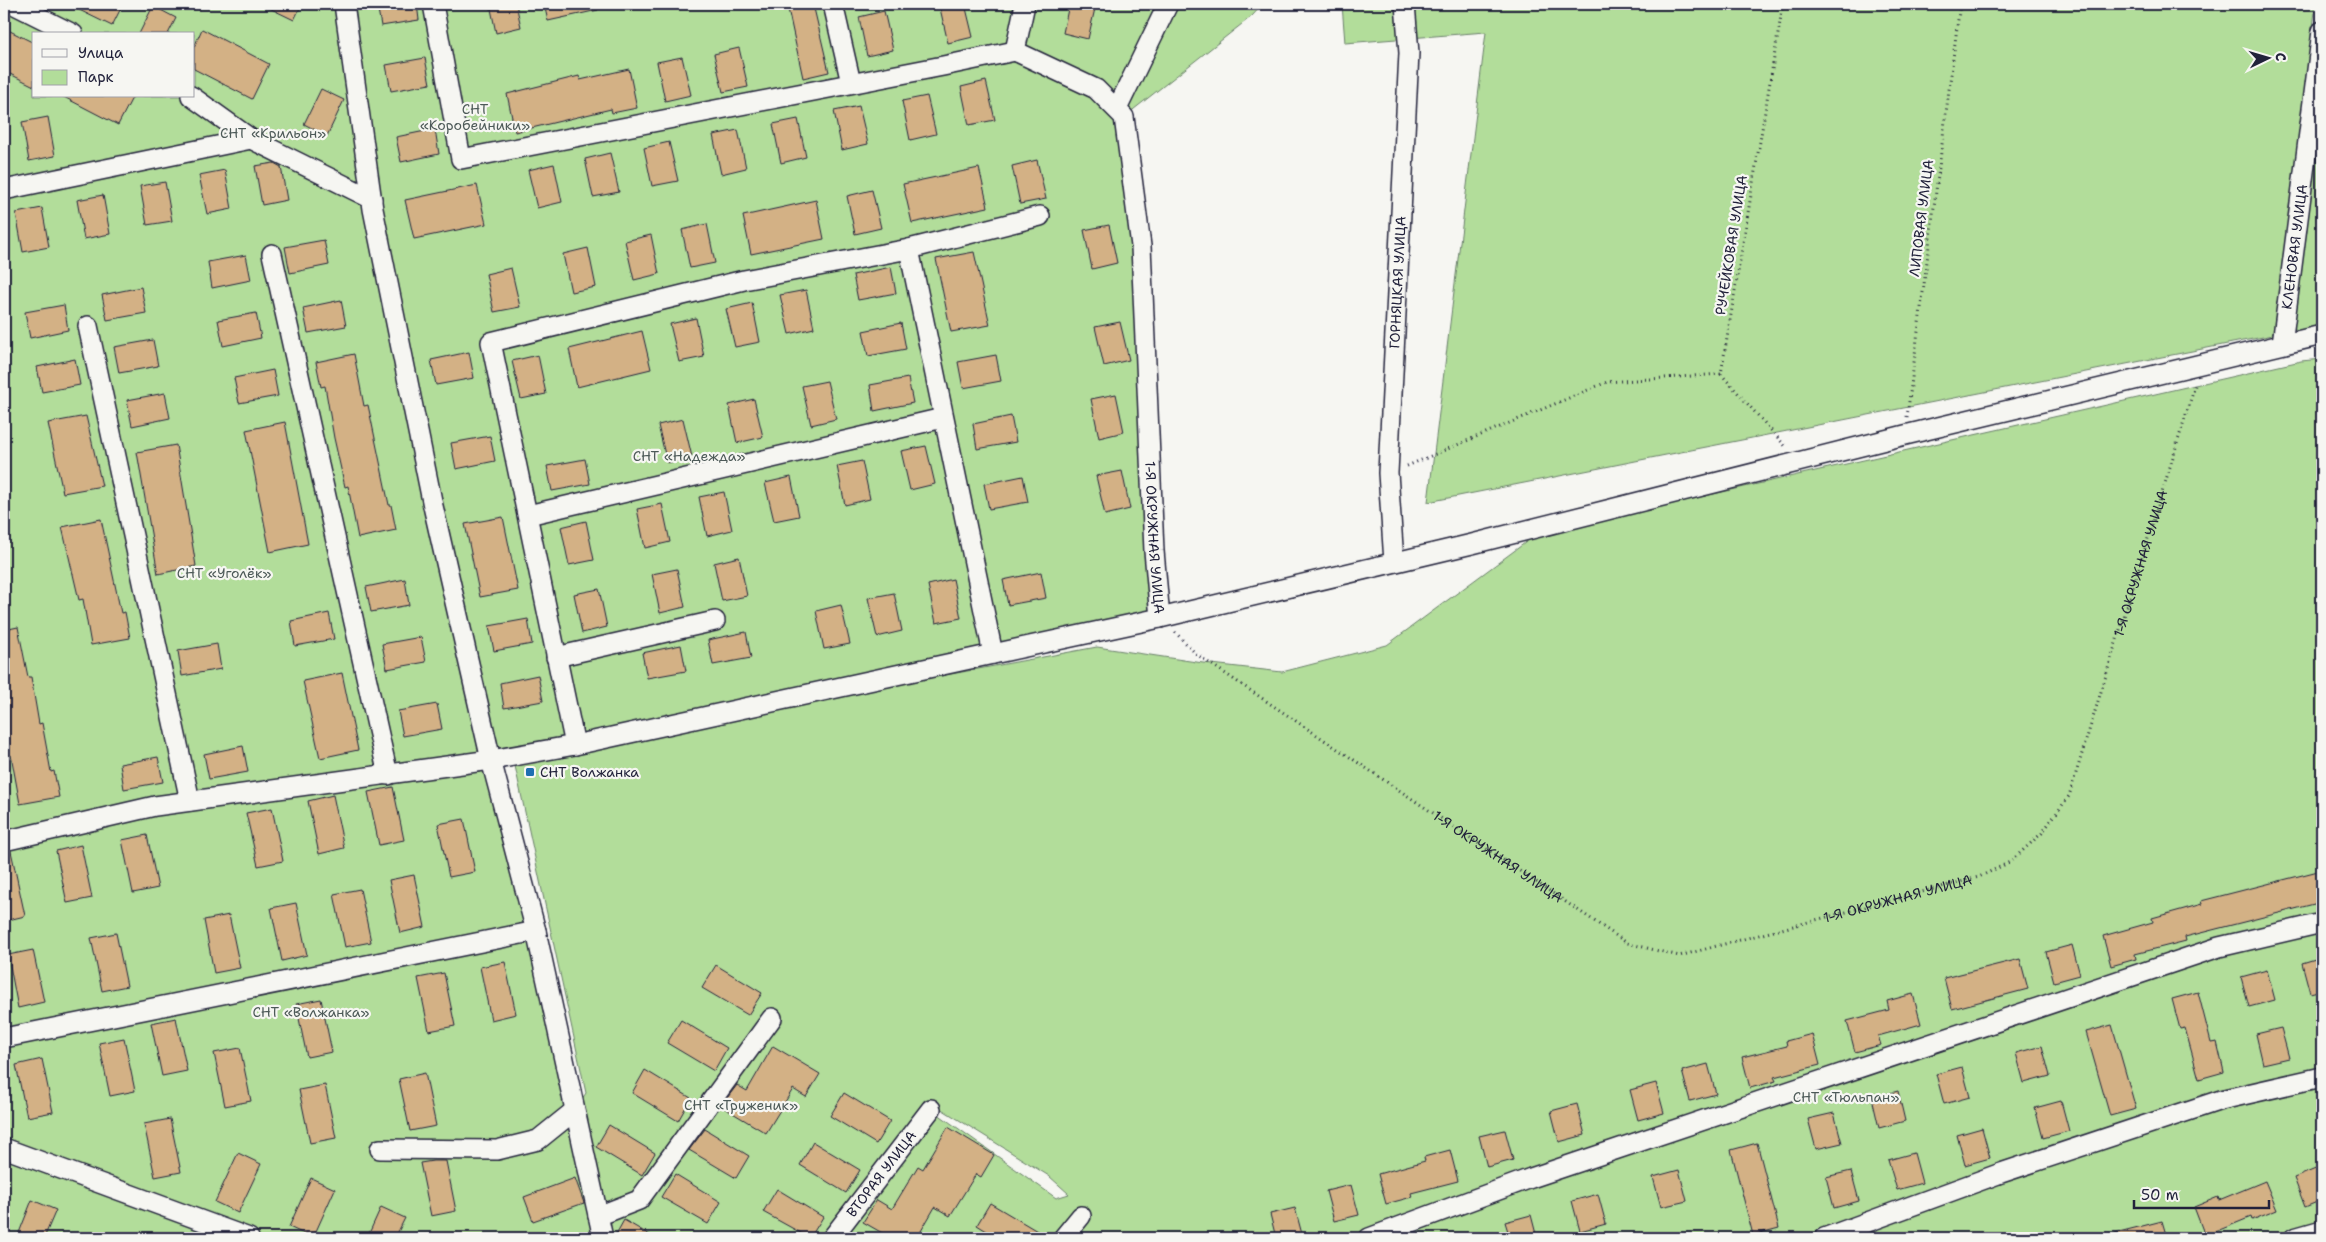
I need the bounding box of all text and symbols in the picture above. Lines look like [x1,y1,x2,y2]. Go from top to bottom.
legend [32,32,195,98]
north arrow [2244,32,2294,82]
text: Улица [78,43,124,63]
text: С [2272,52,2290,62]
text: Парк [78,67,114,87]
park label: СНТ «Коробейники» [420,100,530,134]
park label: СНТ «Крильон» [220,124,326,142]
street label: ЛИПОВАЯ УЛИЦА [1905,158,1937,278]
street label: РУЧЕЙКОВАЯ УЛИЦА [1711,174,1751,316]
street label: КЛЕНОВАЯ УЛИЦА [2277,183,2311,311]
street label: ГОРНЯЦКАЯ УЛИЦА [1385,216,1410,349]
park label: СНТ «Надежда» [633,447,745,465]
street label: 1-Я ОКРУЖНАЯ УЛИЦА [1141,461,1169,614]
street label: 1-Я ОКРУЖНАЯ УЛИЦА [2109,488,2171,639]
park label: СНТ «Уголёк» [177,564,271,582]
place label: СНТ Волжанка [540,763,639,781]
marker: СНТ Волжанка [524,766,536,778]
street label: 1-Я ОКРУЖНАЯ УЛИЦА [1429,806,1566,907]
street label: 1-Я ОКРУЖНАЯ УЛИЦА [1821,870,1974,927]
park label: СНТ «Волжанка» [253,1003,370,1021]
park label: СНТ «Тюльпан» [1793,1088,1899,1106]
park label: СНТ «Труженик» [684,1096,798,1114]
street label: ВТОРАЯ УЛИЦА [842,1127,920,1221]
scale bar [2134,1177,2268,1209]
text: 50 m [2141,1185,2179,1205]

